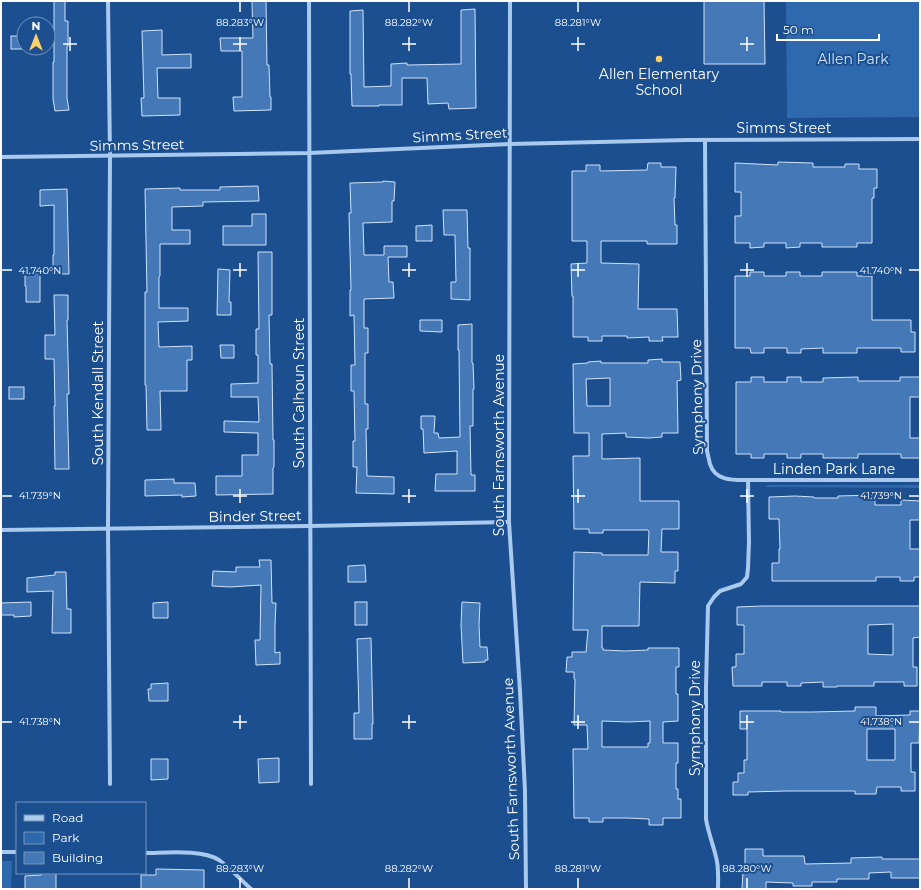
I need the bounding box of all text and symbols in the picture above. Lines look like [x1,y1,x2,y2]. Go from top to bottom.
north arrow [16,16,56,56]
text: 88.283°W [216,16,264,29]
text: 88.282°W [385,16,433,29]
text: 88.281°W [555,16,601,29]
scale bar [777,16,879,42]
text: N [32,19,40,33]
text: 50 m [783,22,814,37]
park label: Allen Park [817,50,889,68]
marker: Allen Elementary School [654,54,664,64]
place label: Allen Elementary School [599,65,720,99]
street label: Simms Street [737,119,832,137]
street label: Simms Street [412,124,508,146]
street label: Simms Street [89,135,185,155]
text: 41.740°N [19,264,61,277]
text: 41.740°N [860,264,902,277]
street label: South Calhoun Street [290,317,308,468]
street label: South Kendall Street [89,320,107,465]
street label: Symphony Drive [687,339,707,455]
street label: South Farnsworth Avenue [490,354,508,536]
street label: Linden Park Lane [773,460,895,478]
text: 41.739°N [19,489,61,502]
text: 41.739°N [860,489,902,502]
street label: Binder Street [208,506,302,526]
street label: Symphony Drive [686,660,704,776]
street label: South Farnsworth Avenue [499,678,523,860]
text: 41.738°N [19,715,61,728]
text: 41.738°N [860,715,902,728]
legend [16,802,146,874]
text: Road [52,810,83,825]
text: Park [52,830,80,845]
text: Building [52,850,103,865]
text: 88.283°W [216,862,264,875]
text: 88.282°W [385,862,433,875]
text: 88.281°W [555,862,601,875]
text: 88.280°W [722,862,772,875]

